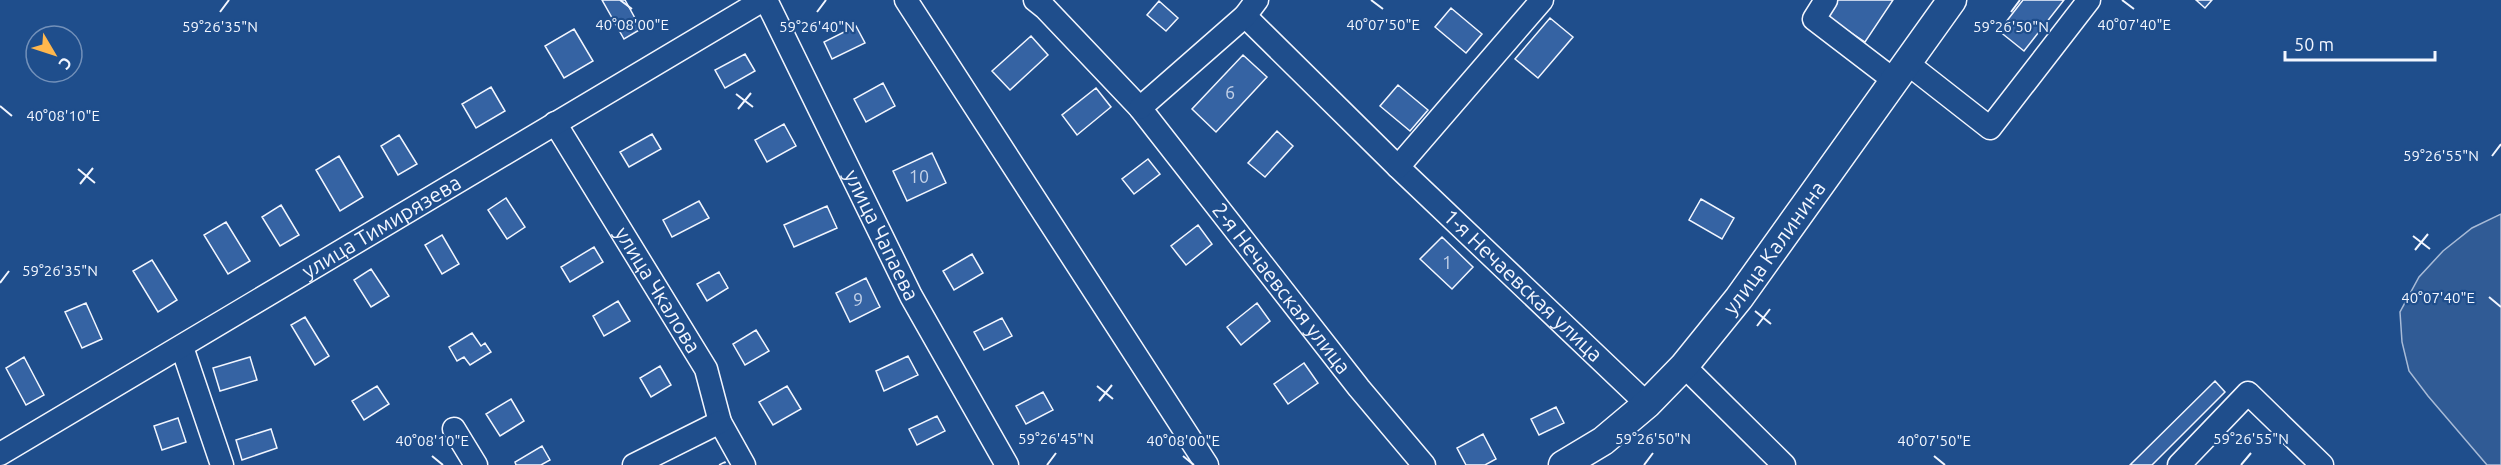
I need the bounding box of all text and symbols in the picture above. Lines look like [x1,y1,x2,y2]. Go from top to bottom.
text: 40°08'00"E [595,16,669,33]
text: 40°07'50"E [1346,16,1420,33]
text: 40°07'40"E [2097,16,2171,33]
text: 59°26'35"N [182,18,258,35]
text: 59°26'40"N [779,18,855,35]
text: 59°26'50"N [1973,18,2049,35]
north arrow [24,24,84,84]
scale bar [2285,24,2435,62]
text: 50 m [2294,34,2334,54]
text: С [55,54,76,73]
house number: 6 [1225,82,1235,102]
text: 40°08'10"E [26,107,100,124]
text: 59°26'55"N [2403,147,2479,164]
street label: улица Чапаева [840,165,924,304]
house number: 10 [909,166,929,186]
street label: улица Тимирязева [297,170,465,283]
street label: улица Калинина [1718,176,1830,319]
street label: 2-я Нечаевская улица [1208,198,1356,378]
street label: 1-я Нечаевская улица [1439,204,1608,366]
street label: улица Чкалова [611,222,706,357]
house number: 1 [1442,252,1452,272]
text: 59°26'35"N [22,262,98,279]
house number: 9 [853,289,863,309]
text: 40°07'40"E [2401,289,2475,306]
text: 59°26'45"N [1018,430,1094,447]
text: 59°26'50"N [1615,430,1691,447]
text: 59°26'55"N [2213,430,2289,447]
text: 40°08'10"E [395,432,469,449]
text: 40°08'00"E [1146,432,1220,449]
text: 40°07'50"E [1897,432,1971,449]

